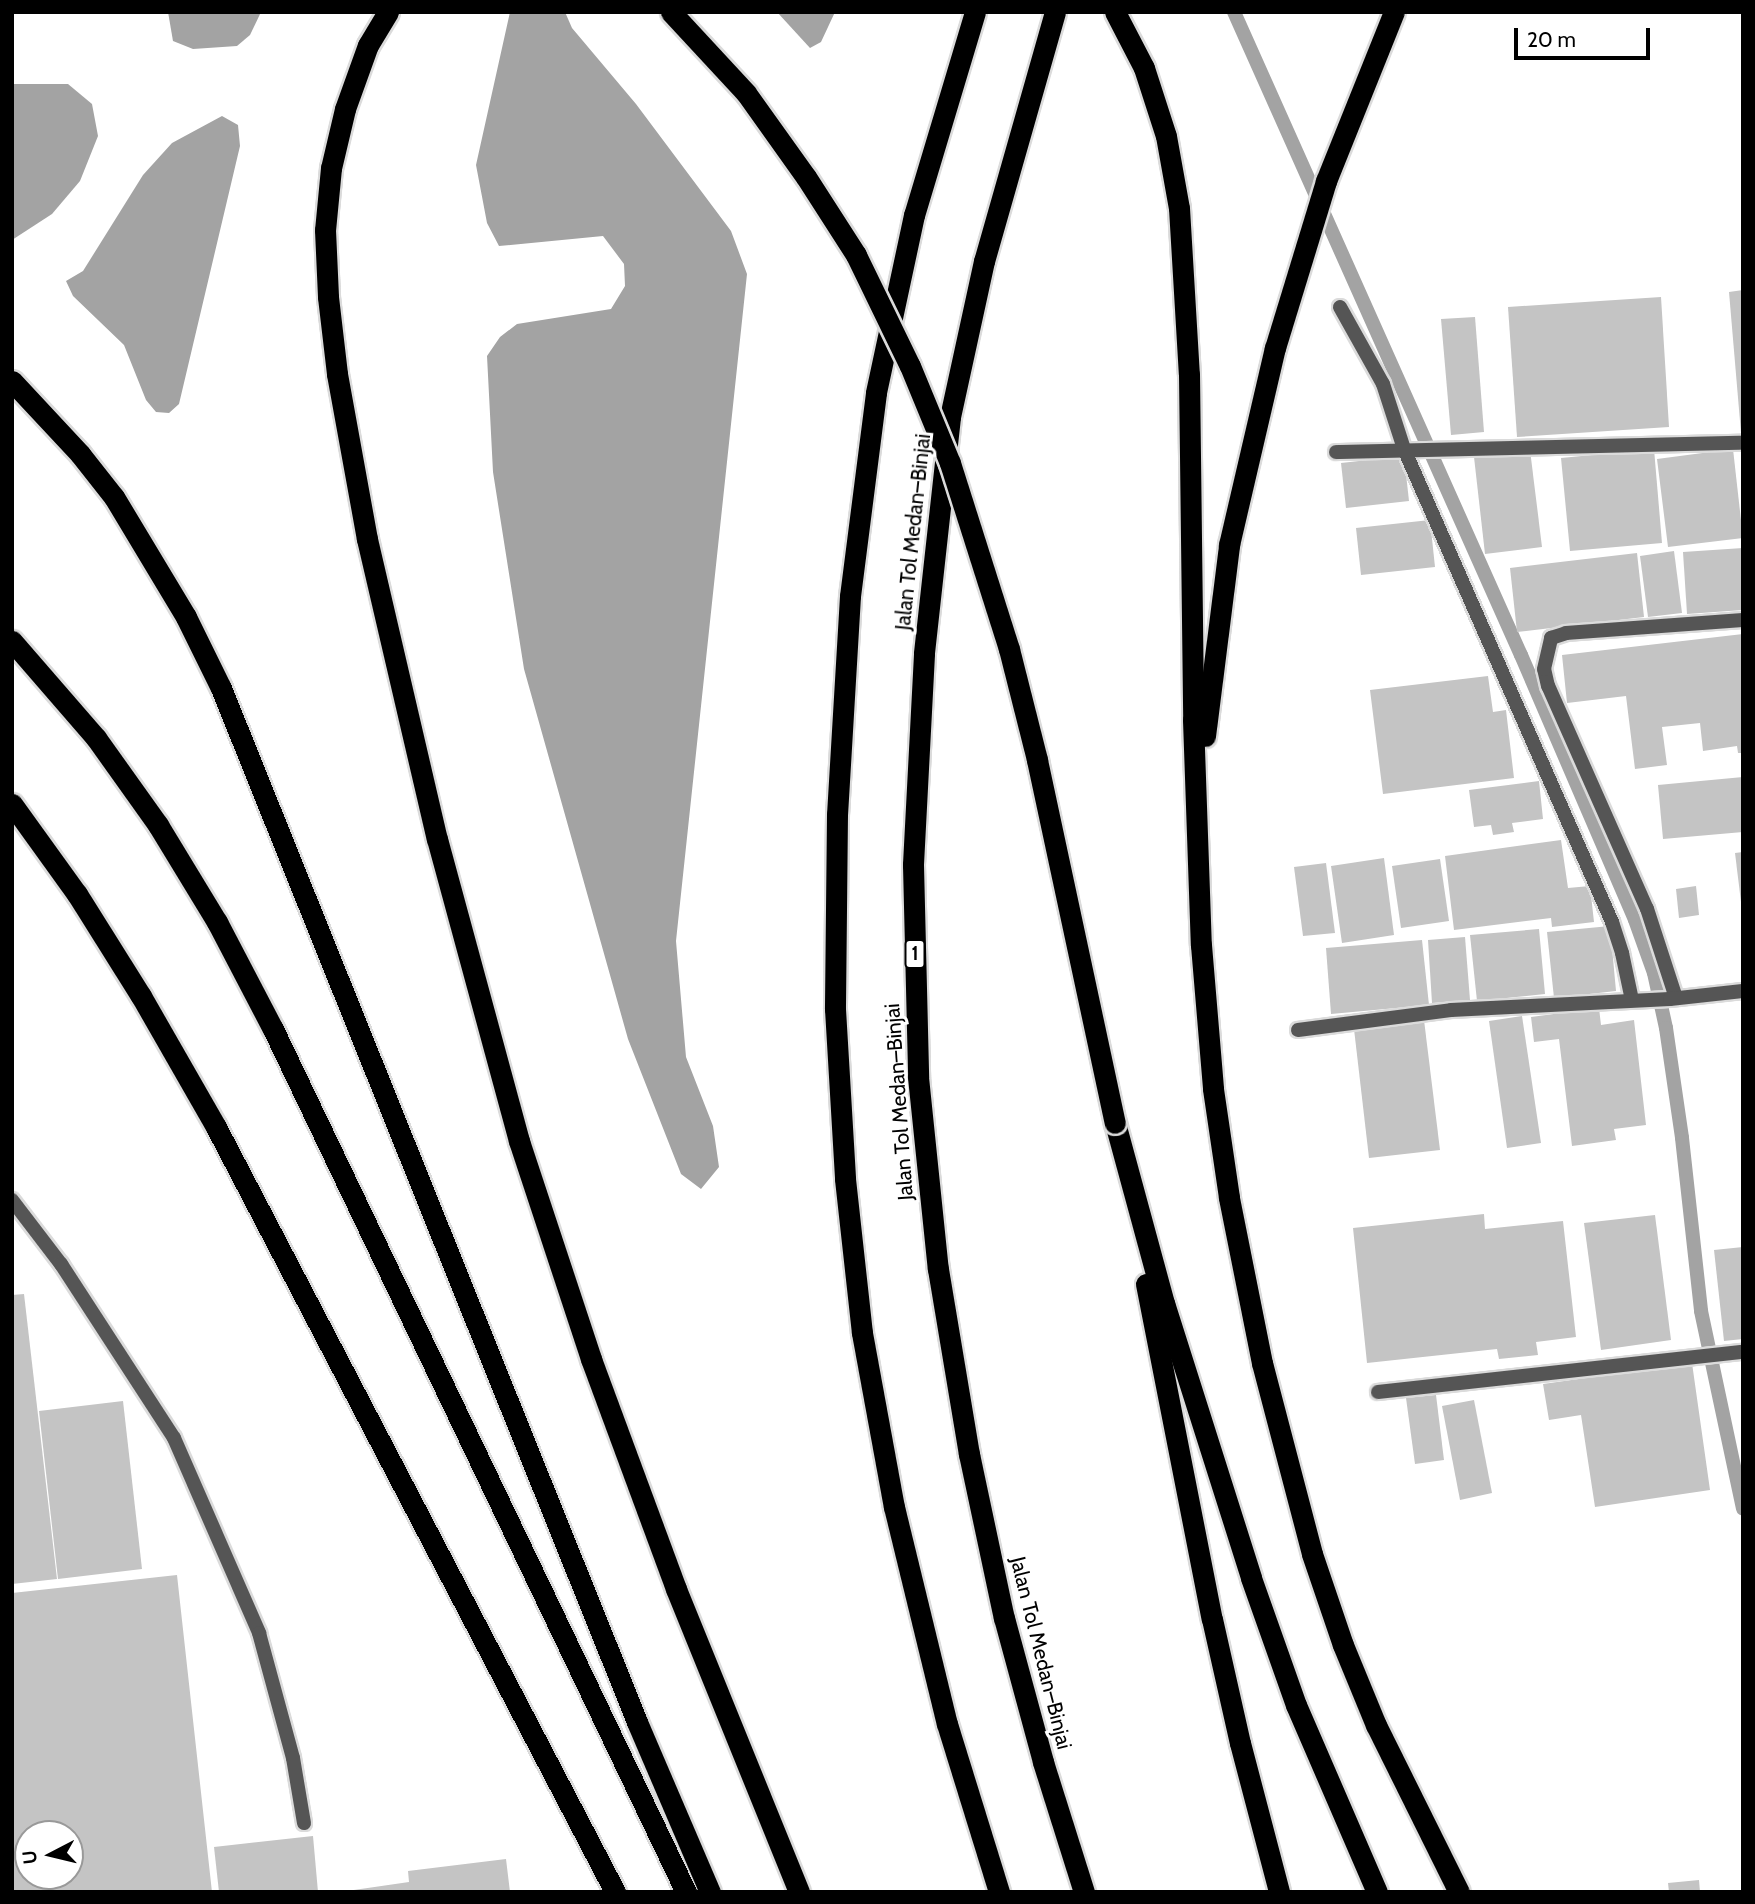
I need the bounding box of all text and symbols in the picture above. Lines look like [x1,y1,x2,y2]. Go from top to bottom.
scale bar [1517,14,1654,58]
text: 20 m [1527,27,1576,52]
street label: Jalan Tol Medan–Binjai [890,432,936,632]
road number: 1 [903,938,927,970]
street label: Jalan Tol Medan–Binjai [880,1003,918,1201]
street label: Jalan Tol Medan–Binjai [1005,1554,1077,1752]
north arrow [14,1820,84,1890]
text: U [17,1849,42,1866]

